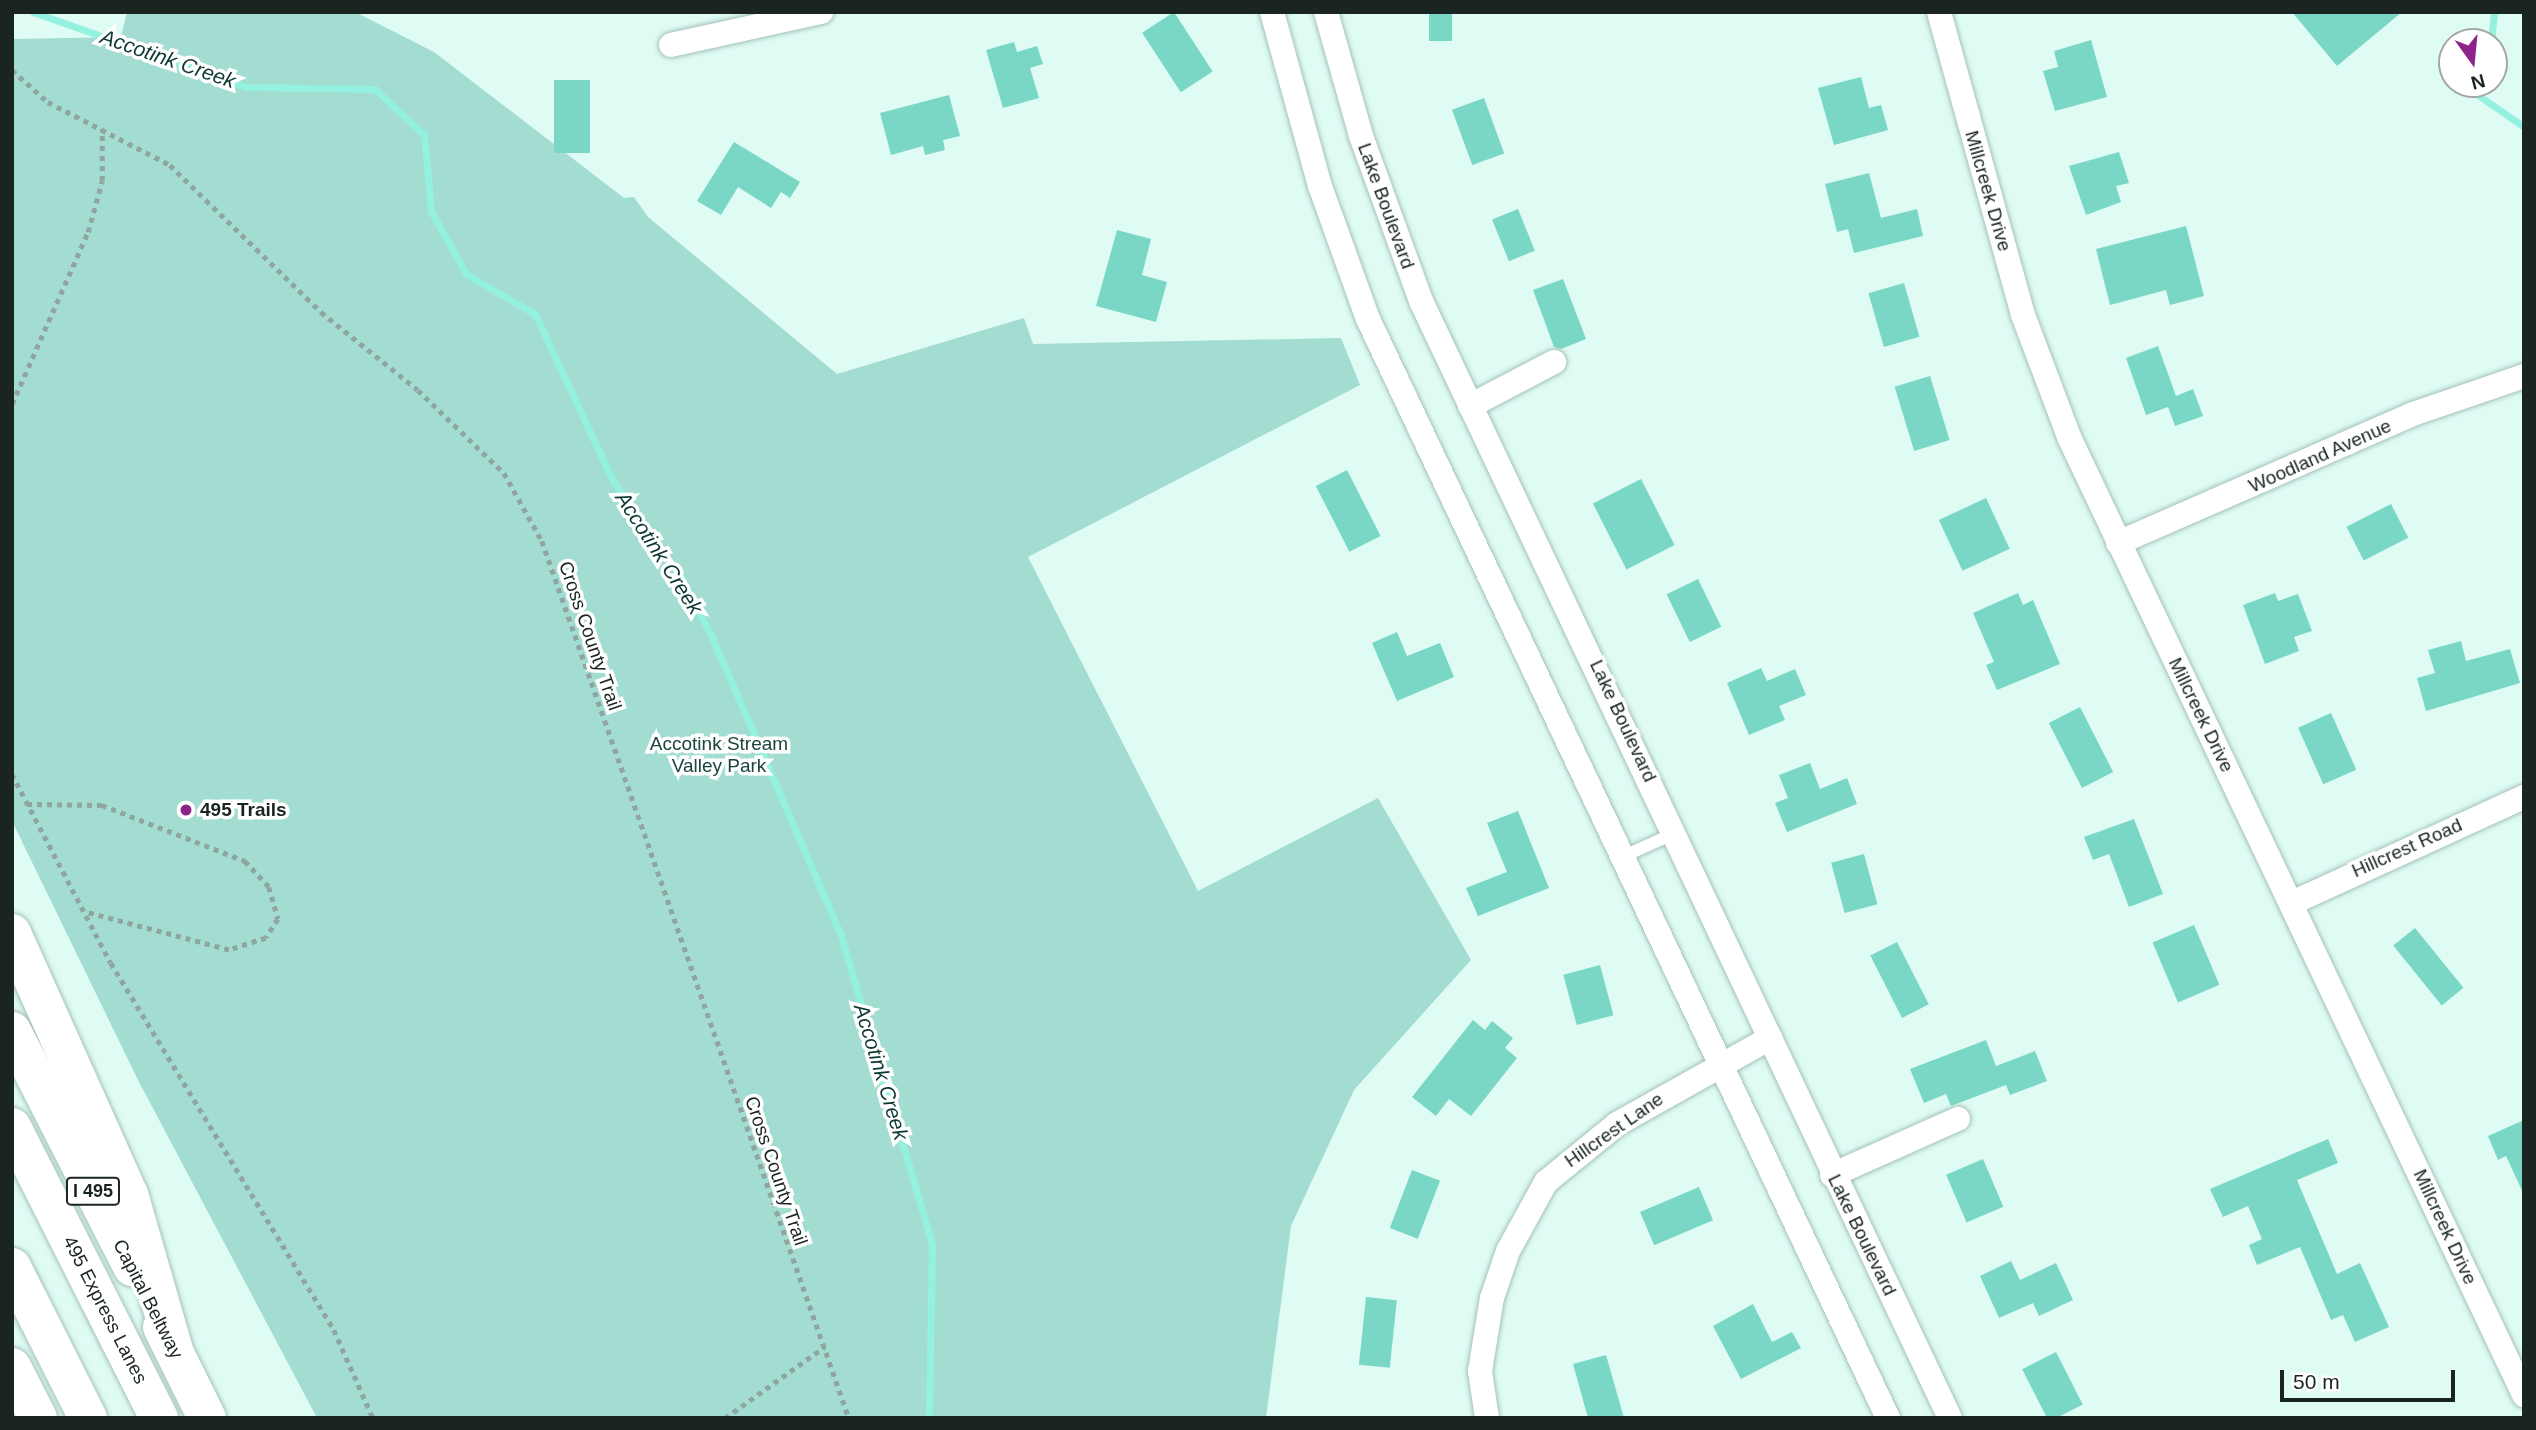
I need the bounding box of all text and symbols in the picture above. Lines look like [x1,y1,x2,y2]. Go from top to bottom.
water label: Accotink Creek [97,24,239,94]
north arrow [2438,28,2508,98]
text: N [2469,70,2487,94]
street label: Millcreek Drive [1960,128,2016,254]
street label: Lake Boulevard [1353,140,1419,272]
street label: Woodland Avenue [2245,414,2395,498]
water label: Accotink Creek [610,487,708,619]
street label: Cross County Trail [554,558,626,714]
street label: Millcreek Drive [2163,654,2239,776]
street label: Lake Boulevard [1585,656,1661,786]
park label: Accotink Stream Valley Park [650,733,788,777]
place label: 495 Trails [200,799,287,821]
marker: 495 Trails [178,802,194,818]
street label: Hillcrest Road [2348,814,2466,882]
water label: Accotink Creek [848,1001,914,1143]
street label: Hillcrest Lane [1560,1088,1668,1172]
street label: Cross County Trail [740,1093,812,1249]
street label: Millcreek Drive [2408,1166,2482,1288]
street label: Lake Boulevard [1823,1171,1901,1299]
road number: I 495 [65,1176,121,1206]
street label: 495 Express Lanes [58,1232,152,1388]
street label: Capital Beltway [108,1235,188,1363]
scale bar [2284,1356,2459,1400]
text: 50 m [2293,1370,2340,1393]

